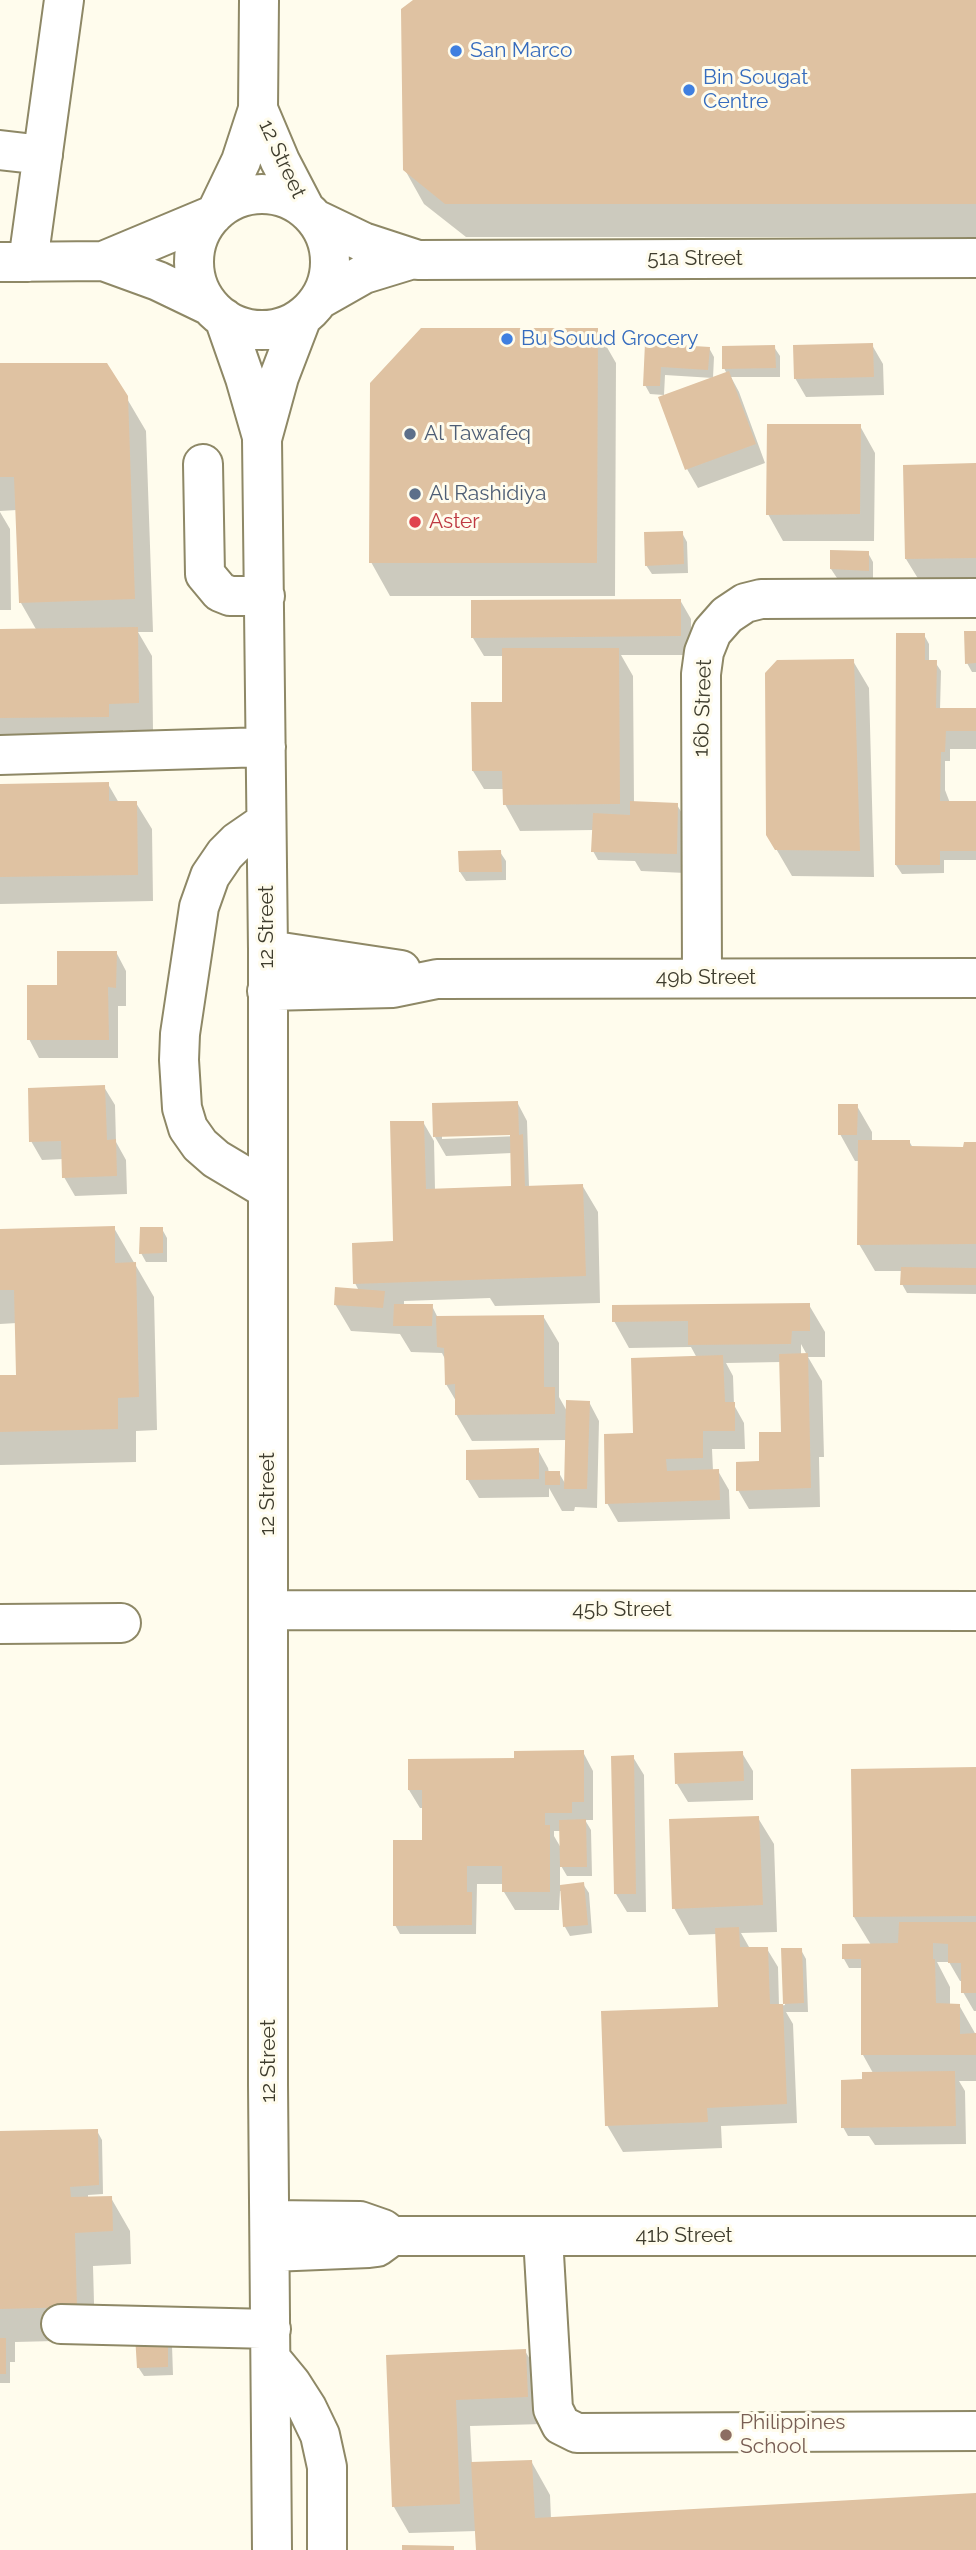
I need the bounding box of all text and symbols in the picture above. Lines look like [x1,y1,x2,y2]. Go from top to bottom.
place label: San Marco [470,38,572,64]
marker: San Marco [448,43,464,59]
place label: Bin Sougat Centre [703,65,808,115]
marker: Bin Sougat Centre [681,82,697,98]
street label: 12 Street [253,116,311,202]
street label: 51a Street [647,246,743,272]
place label: Bu Souud Grocery [521,326,698,352]
marker: Bu Souud Grocery [499,331,515,347]
place label: Al Tawafeq [424,421,531,447]
marker: Al Tawafeq [402,426,418,442]
place label: Al Rashidiya [429,481,546,507]
marker: Al Rashidiya [407,486,423,502]
place label: Aster [429,509,480,535]
marker: Aster [407,514,423,530]
street label: 16b Street [689,658,717,758]
street label: 12 Street [254,885,280,969]
street label: 49b Street [656,965,756,991]
street label: 12 Street [255,1452,281,1536]
street label: 45b Street [572,1597,672,1623]
street label: 12 Street [256,2019,282,2103]
street label: 41b Street [636,2223,732,2249]
place label: Philippines School [740,2410,845,2460]
marker: Philippines School [718,2427,734,2443]

